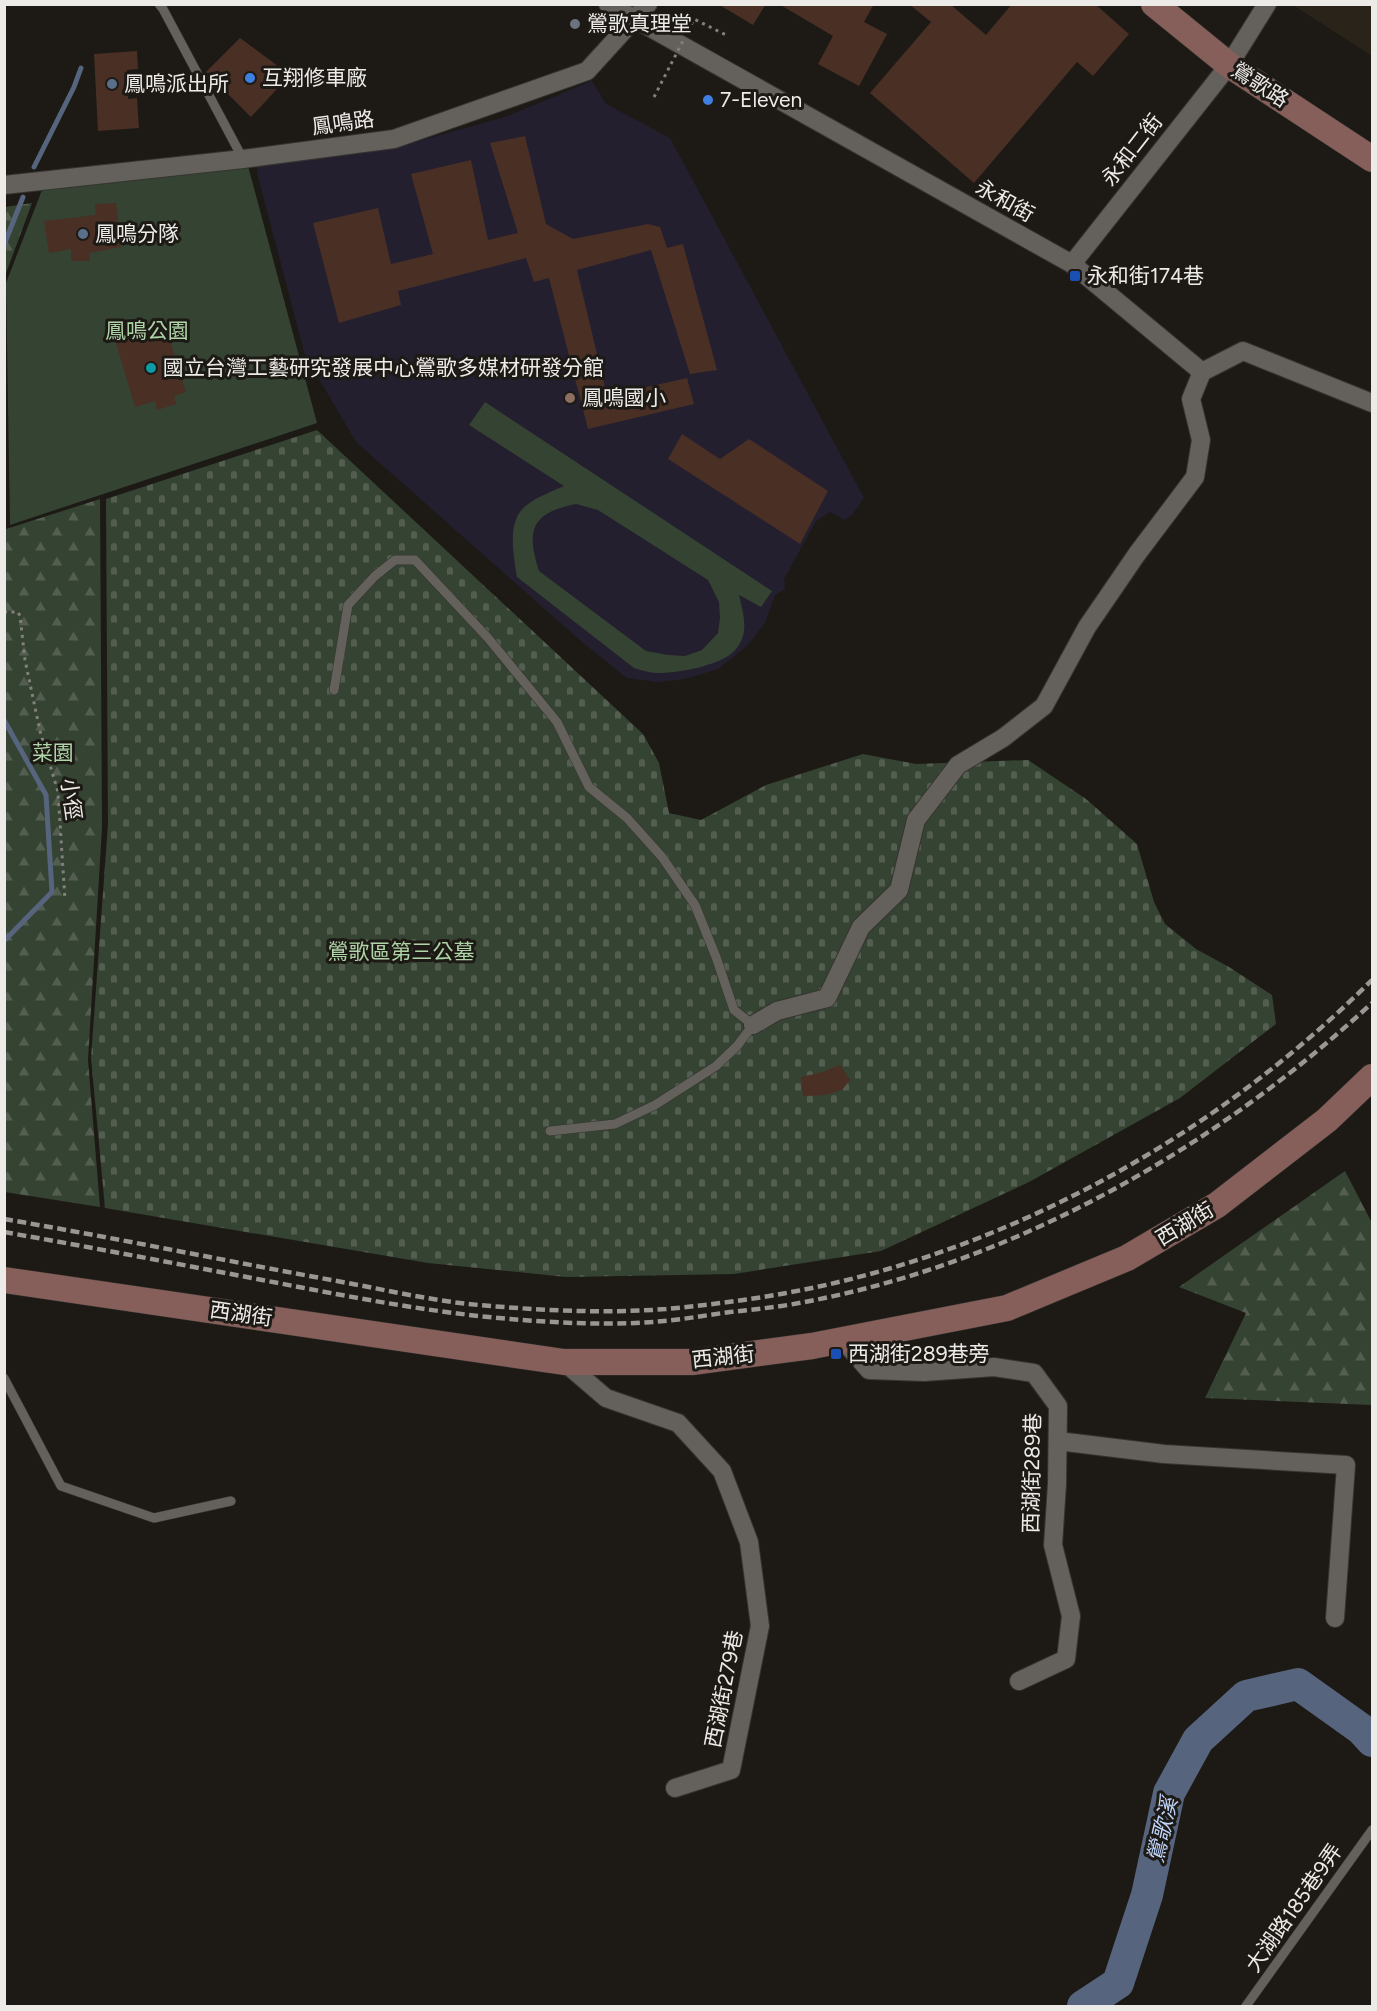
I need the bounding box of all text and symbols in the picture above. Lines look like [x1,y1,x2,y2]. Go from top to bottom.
place label: 鶯歌真理堂 [587,11,692,36]
marker: 鶯歌真理堂 [568,17,582,31]
street label: 鶯歌路 [1227,57,1293,112]
place label: 互翔修車廠 [262,65,367,90]
place label: 鳳鳴派出所 [124,71,229,96]
marker: 互翔修車廠 [243,71,257,85]
marker: 鳳鳴派出所 [105,77,119,91]
place label: 7-Eleven [720,87,802,112]
marker: 7-Eleven [701,93,715,107]
street label: 鳳鳴路 [310,106,376,139]
street label: 永和二街 [1096,109,1167,190]
street label: 永和街 [972,174,1039,227]
place label: 鳳鳴分隊 [95,221,179,246]
marker: 鳳鳴分隊 [76,227,90,241]
place label: 永和街174巷 [1087,263,1204,288]
marker: 永和街174巷 [1068,269,1082,283]
park label: 鳳鳴公園 [105,318,189,343]
place label: 國立台灣工藝研究發展中心鶯歌多媒材研發分館 [163,355,604,380]
marker: 國立台灣工藝研究發展中心鶯歌多媒材研發分館 [144,361,158,375]
place label: 鳳鳴國小 [582,385,666,410]
marker: 鳳鳴國小 [563,391,577,405]
park label: 菜園 [32,740,74,765]
street label: 小徑 [56,776,87,821]
park label: 鶯歌區第三公墓 [328,939,475,964]
street label: 西湖街 [1151,1197,1218,1251]
street label: 西湖街 [208,1297,274,1330]
street label: 西湖街 [690,1341,756,1372]
place label: 西湖街289巷旁 [848,1341,990,1366]
marker: 西湖街289巷旁 [829,1347,843,1361]
street label: 西湖街289巷 [1018,1413,1045,1533]
street label: 西湖街279巷 [700,1628,747,1750]
water label: 鶯歌溪 [1142,1792,1184,1865]
street label: 大湖路185巷9弄 [1240,1839,1347,1977]

